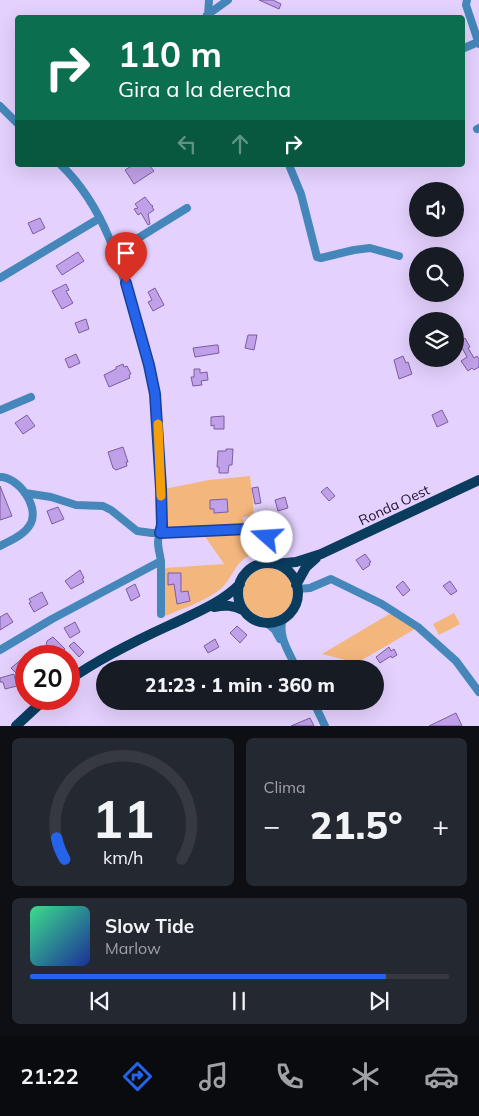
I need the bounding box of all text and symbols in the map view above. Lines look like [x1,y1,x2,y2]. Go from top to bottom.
text: 110 m [118,32,222,76]
icon: right [35,35,100,100]
text: Gira a la derecha [118,75,291,103]
icon: left [173,130,201,158]
icon: ahead [226,130,254,158]
icon: right [279,130,307,158]
map controls [409,182,464,367]
button: sound [409,182,464,237]
pin [105,232,147,283]
icon: arrive [112,239,140,267]
button: search [409,247,464,302]
button: layers [409,312,464,367]
street label: Ronda Oest [356,481,432,529]
position arrow [240,510,292,562]
speed limit sign: 20 [15,645,80,710]
text: 21:23 · 1 min · 360 m [145,673,335,697]
text: Clima [264,777,306,797]
text: 11 [92,786,154,851]
text: 21.5° [310,801,403,849]
text: − [264,808,280,843]
text: + [432,808,449,843]
text: km/h [103,846,143,868]
text: Slow Tide [105,914,194,938]
text: Marlow [105,938,161,958]
icon: previous [86,987,114,1015]
icon: pause [225,987,253,1015]
icon: next [365,987,393,1015]
icon: directions [120,1059,155,1094]
icon: music [196,1059,231,1094]
icon: phone [272,1059,307,1094]
icon: climate [348,1059,383,1094]
icon: car [424,1059,459,1094]
text: 21:22 [20,1062,79,1090]

